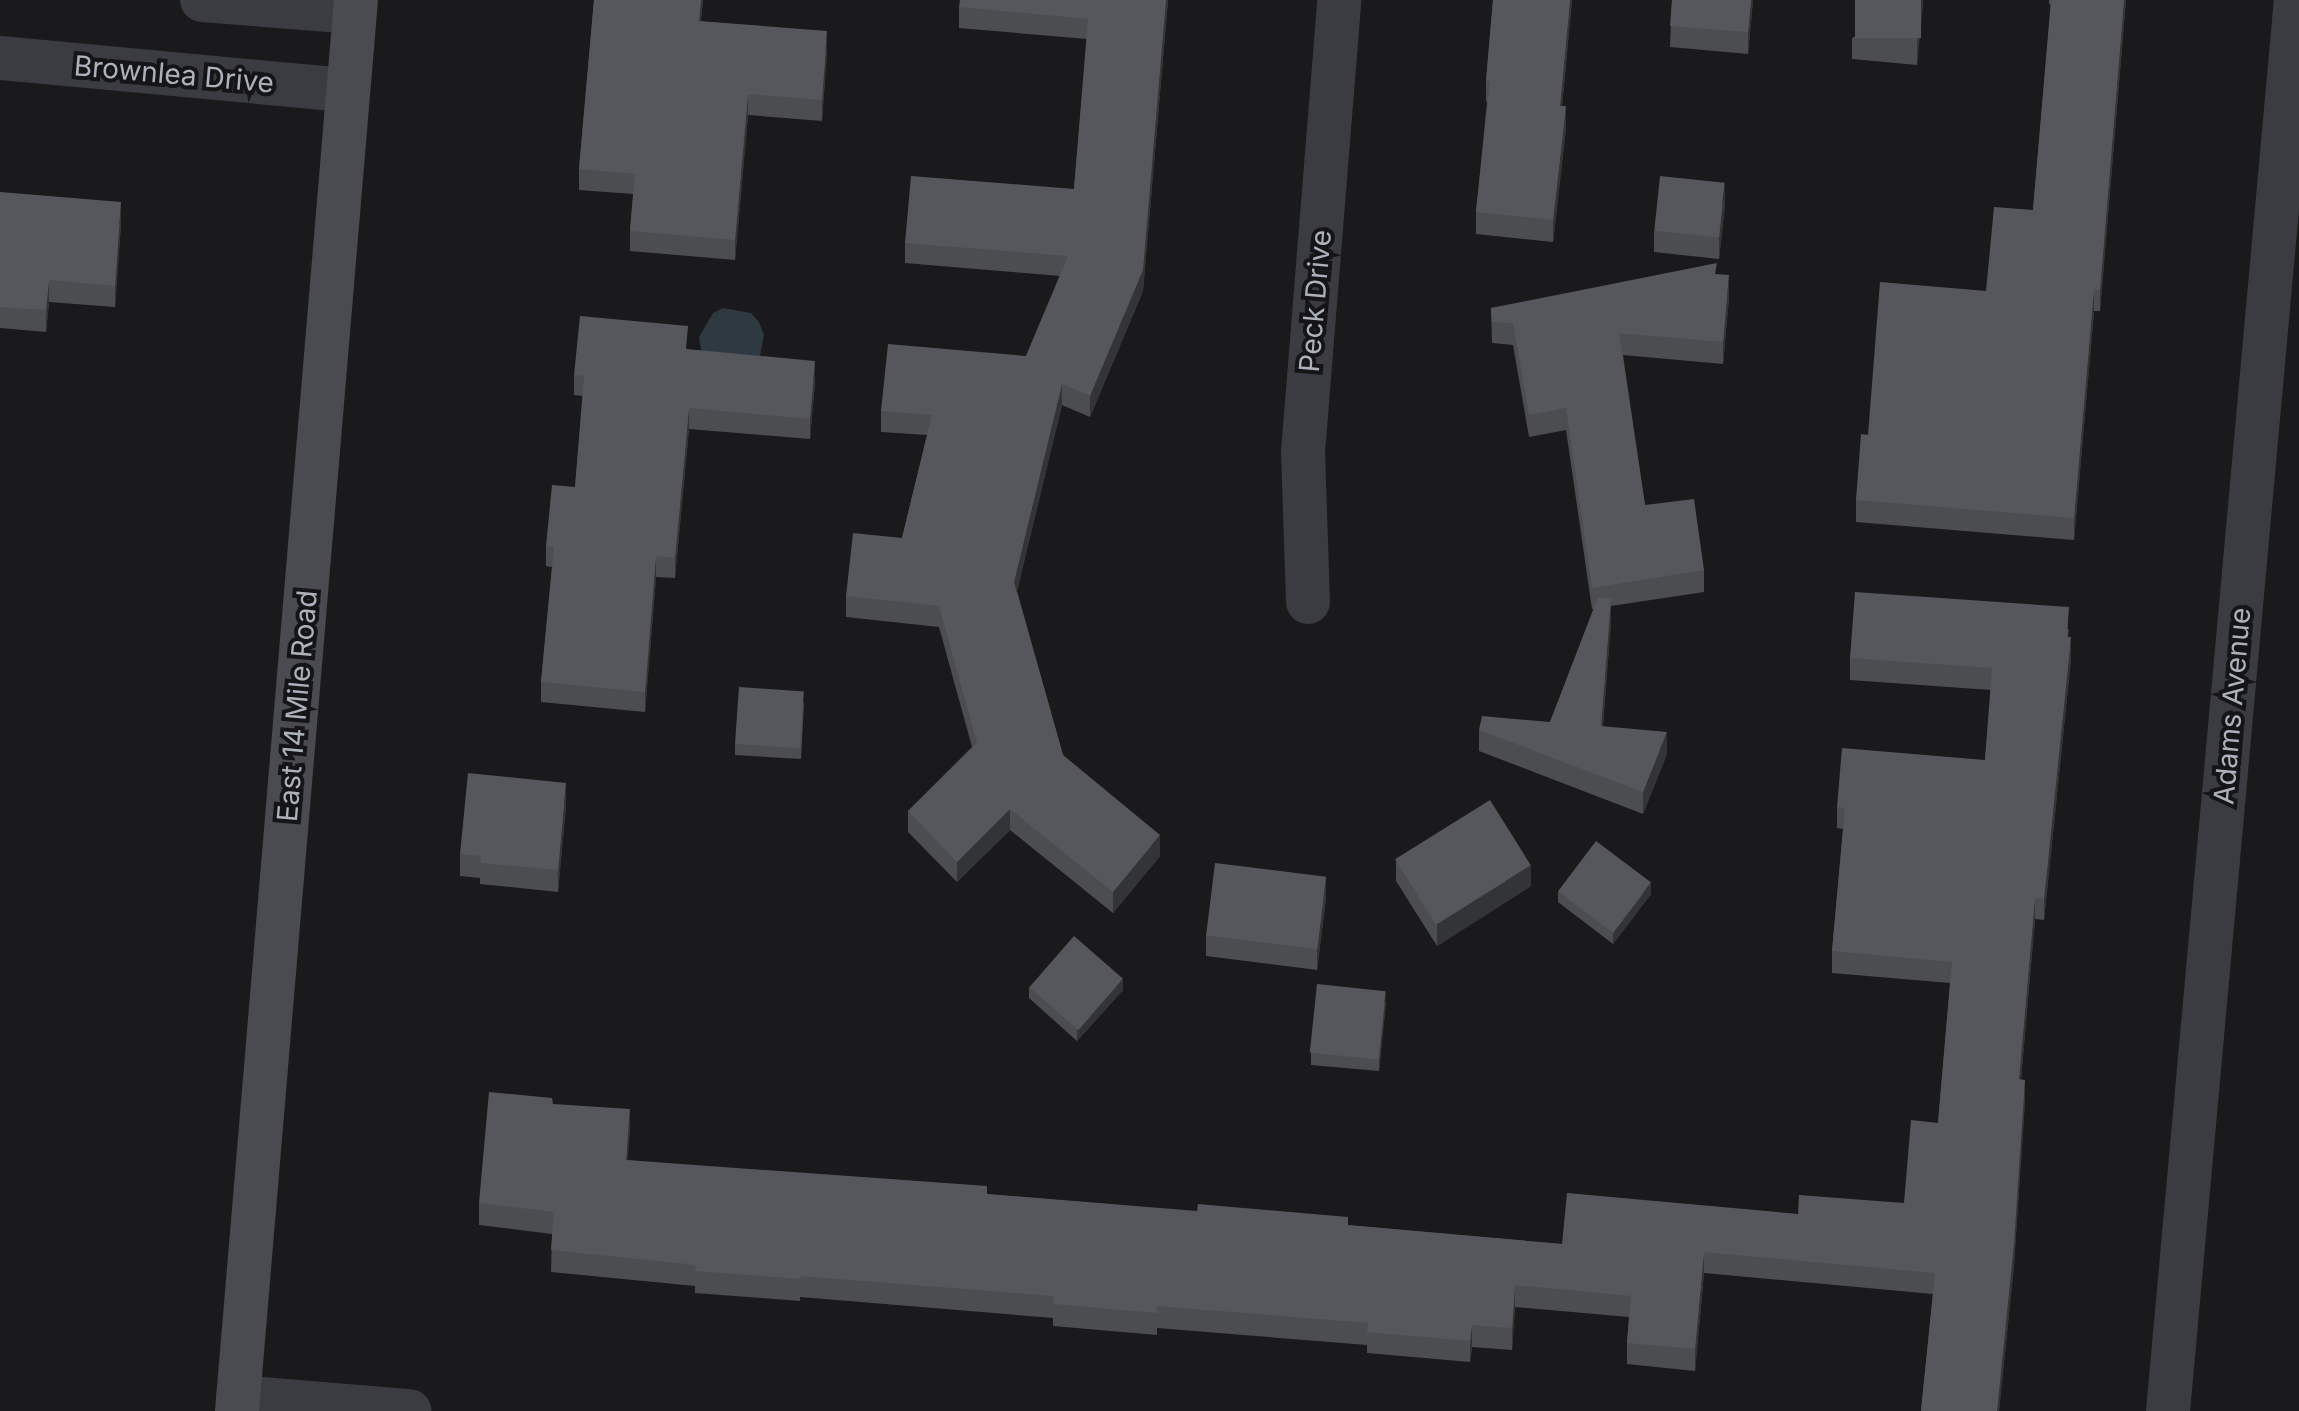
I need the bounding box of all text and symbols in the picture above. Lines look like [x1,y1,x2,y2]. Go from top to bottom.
street label: Brownlea Drive [73,49,275,99]
street label: Peck Drive [1292,228,1338,374]
street label: East 14 Mile Road [270,589,324,823]
street label: Adams Avenue [2207,606,2257,806]

